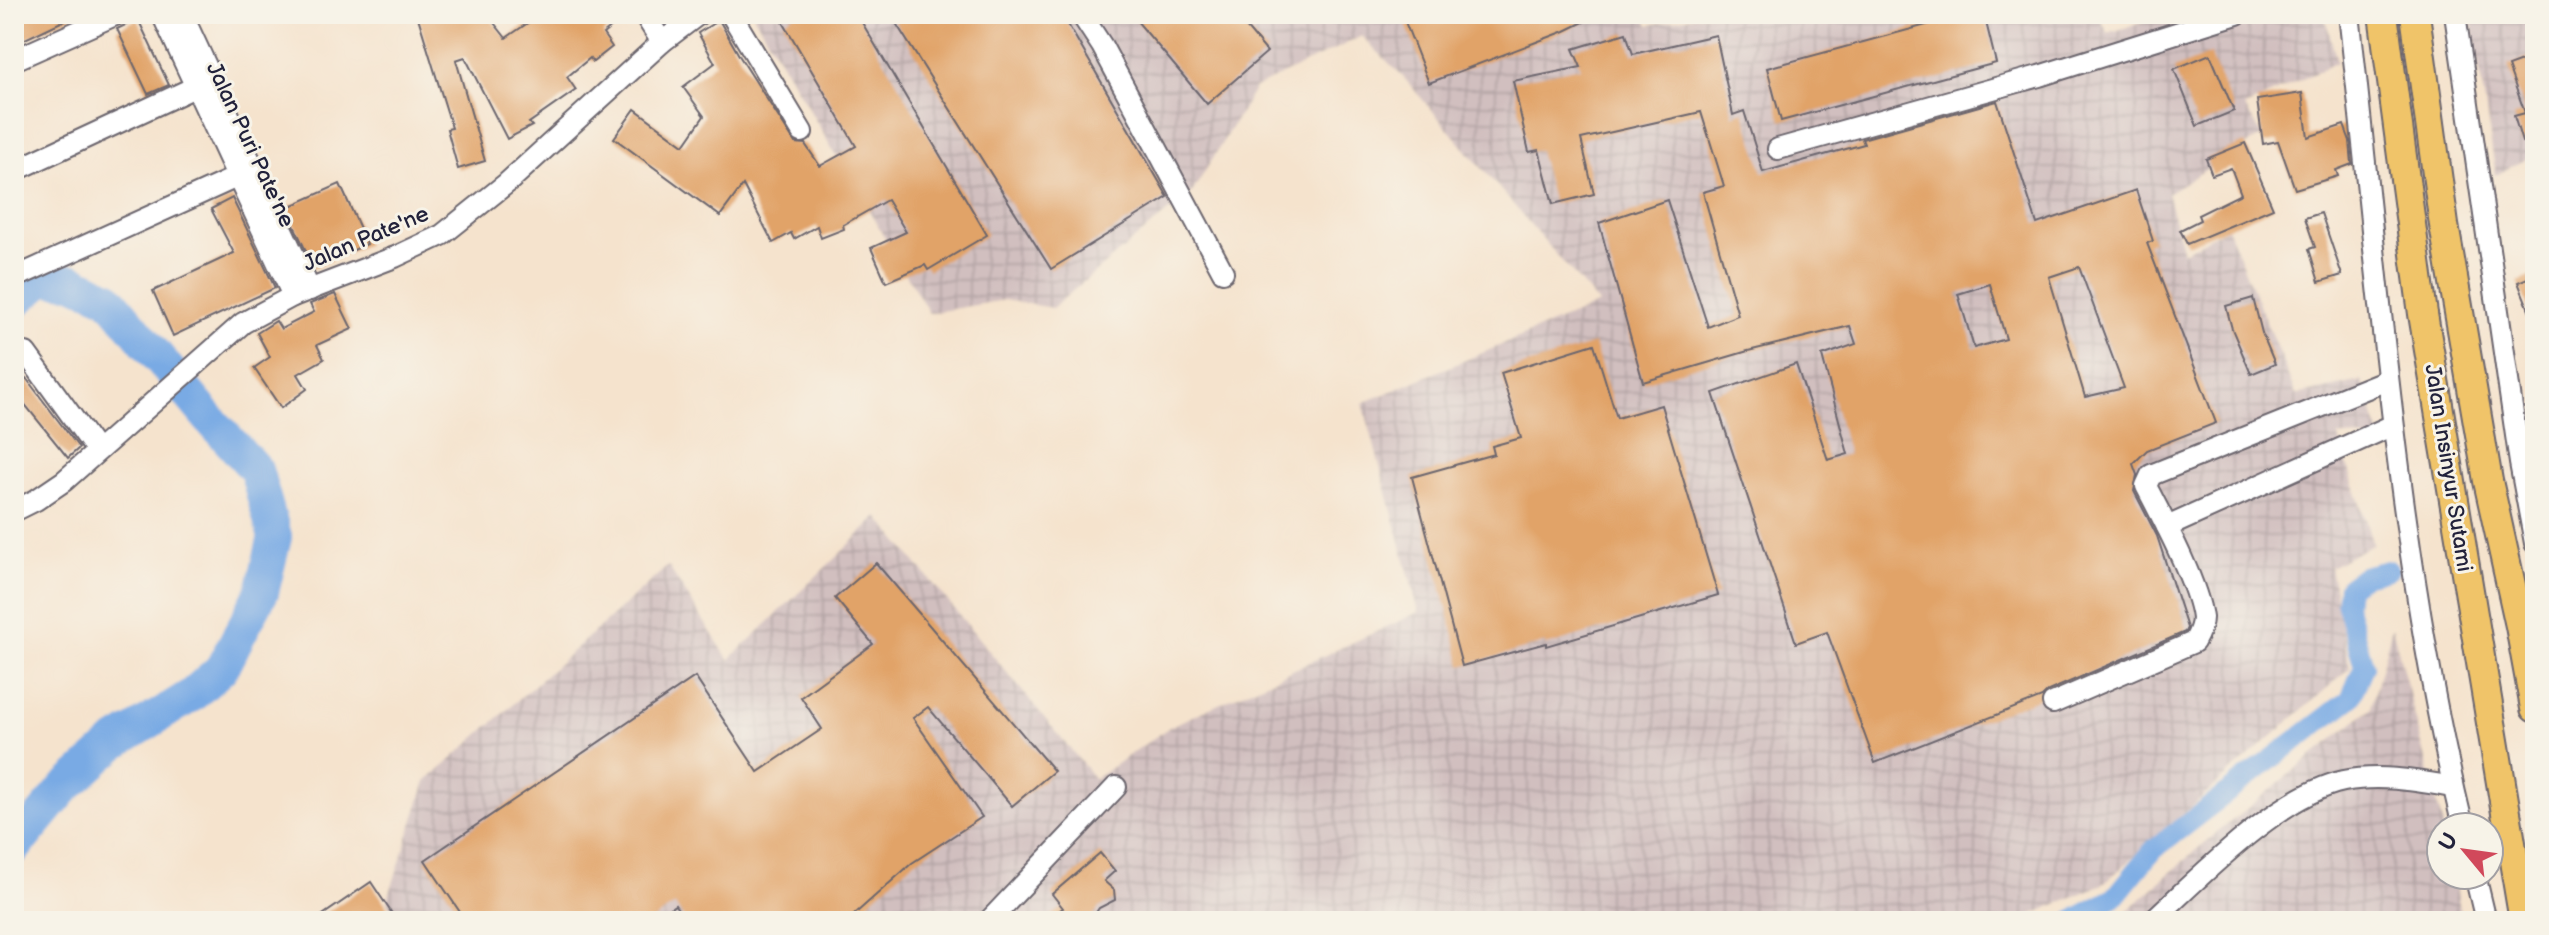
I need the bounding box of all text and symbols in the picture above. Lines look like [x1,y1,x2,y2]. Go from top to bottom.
street label: Jalan Puri Pate'ne [200,58,300,232]
street label: Jalan Pate'ne [299,200,433,278]
street label: Jalan Insinyur Sutami [2418,362,2478,574]
north arrow [2425,811,2505,891]
text: U [2433,829,2464,855]

